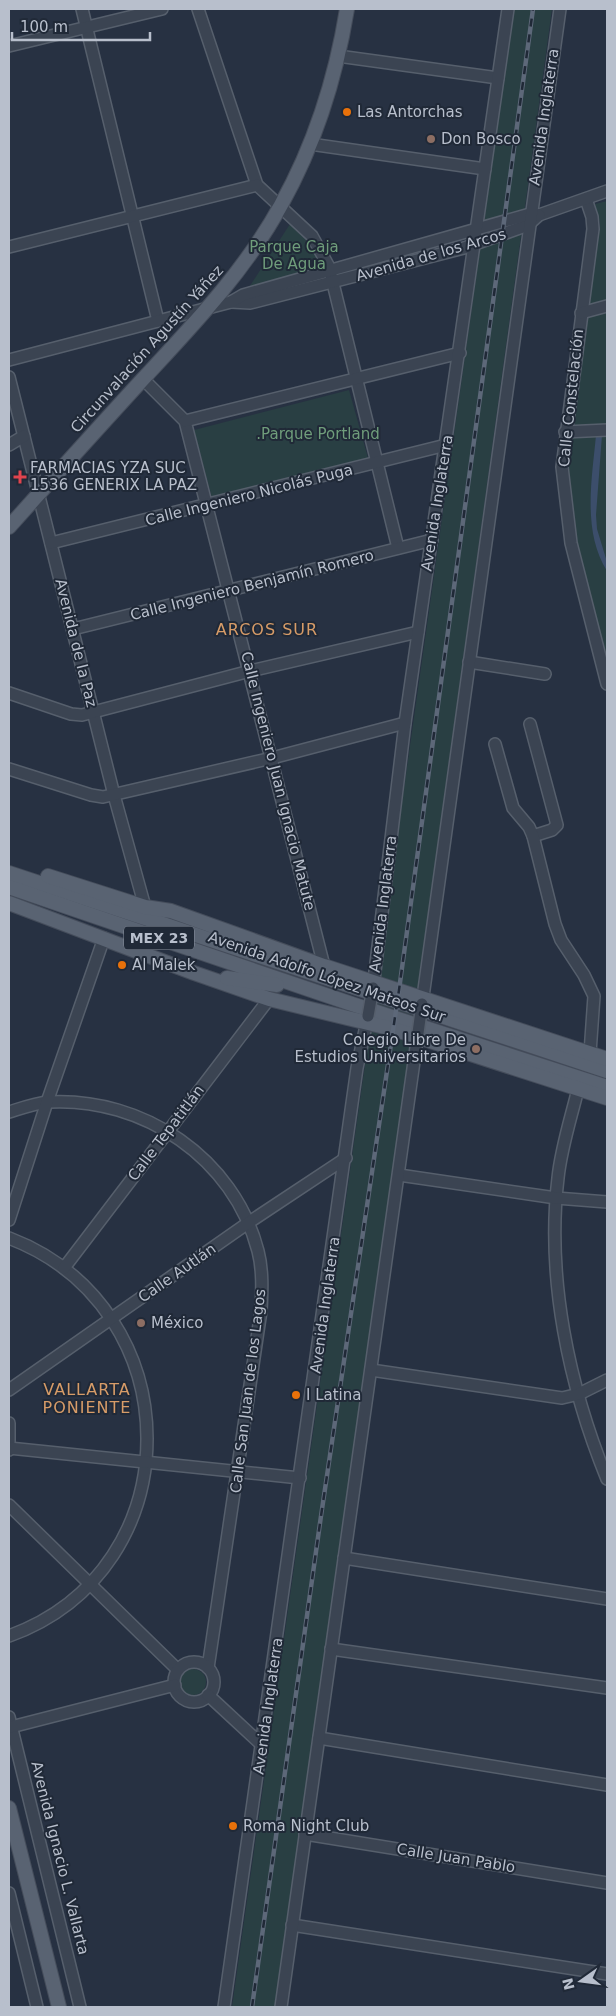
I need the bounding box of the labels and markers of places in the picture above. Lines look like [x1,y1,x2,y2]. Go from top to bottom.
place label: Las Antorchas [357,103,463,121]
marker: Las Antorchas [341,106,353,118]
place label: Don Bosco [441,130,521,148]
marker: Don Bosco [425,133,437,145]
place label: FARMACIAS YZA SUC 1536 GENERIX LA PAZ [30,459,197,494]
marker: FARMACIAS YZA SUC 1536 GENERIX LA PAZ [14,471,26,483]
place label: Al Malek [132,956,196,974]
marker: Al Malek [116,959,128,971]
place label: Colegio Libre De Estudios Universitarios [295,1031,466,1066]
marker: Colegio Libre De Estudios Universitarios [470,1043,482,1055]
place label: México [151,1314,203,1332]
marker: México [135,1317,147,1329]
place label: I Latina [306,1386,362,1404]
marker: I Latina [290,1389,302,1401]
place label: Roma Night Club [243,1817,369,1835]
marker: Roma Night Club [227,1820,239,1832]

